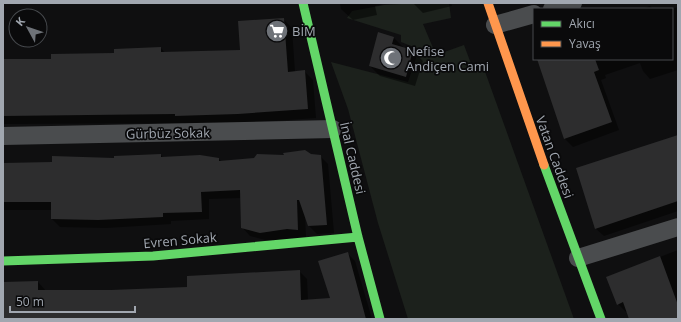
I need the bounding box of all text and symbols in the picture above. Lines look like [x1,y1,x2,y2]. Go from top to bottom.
north arrow [8,8,48,48]
legend [533,8,673,60]
text: K [12,13,28,29]
text: Akıcı [569,15,595,32]
supermarket icon: BİM [264,18,290,44]
place label: BİM [292,22,316,40]
text: Yavaş [569,35,601,52]
place label: Nefise Andiçen Cami [406,42,489,75]
mosque icon: Nefise Andiçen Cami [378,45,404,71]
street label: Vatan Caddesi [532,113,578,201]
street label: İnal Caddesi [336,120,370,196]
street label: Gürbüz Sokak [126,123,210,143]
street label: Evren Sokak [143,228,218,252]
scale bar [10,288,135,314]
text: 50 m [16,293,44,310]

